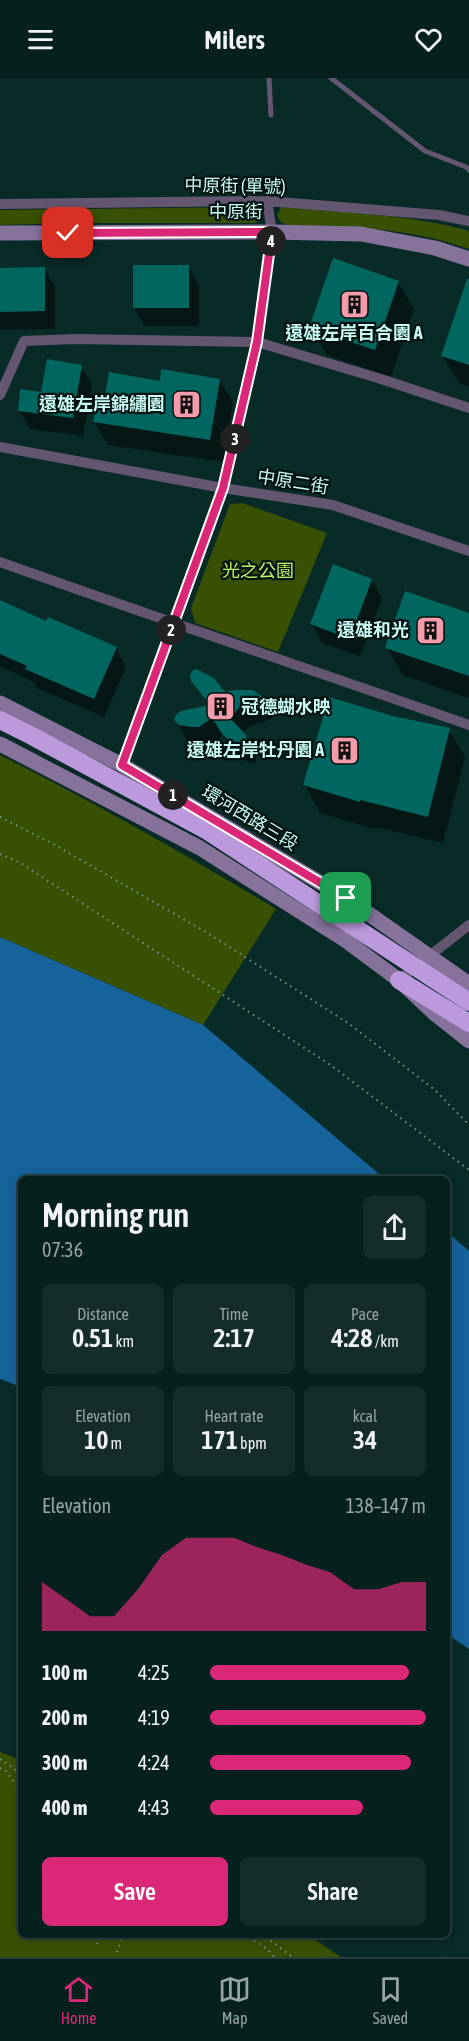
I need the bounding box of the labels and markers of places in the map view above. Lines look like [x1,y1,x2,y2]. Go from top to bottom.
pin [42,207,93,258]
pin: 4 [256,226,286,256]
building icon: 遠雄左岸百合園 A [338,288,370,320]
place label: 遠雄左岸百合園 A [285,322,423,343]
building icon: 遠雄左岸錦繡園 [170,388,202,420]
place label: 遠雄左岸錦繡園 [39,393,165,414]
pin: 3 [220,424,250,454]
building icon: 遠雄和光 [414,614,446,646]
pin: 2 [156,615,186,645]
place label: 遠雄和光 [337,619,409,640]
building icon: 冠德蝴水映 [204,691,236,723]
place label: 冠德蝴水映 [241,696,331,717]
building icon: 遠雄左岸牡丹園 A [329,734,361,766]
place label: 遠雄左岸牡丹園 A [187,739,324,760]
pin: 1 [158,780,188,810]
pin [320,872,371,923]

